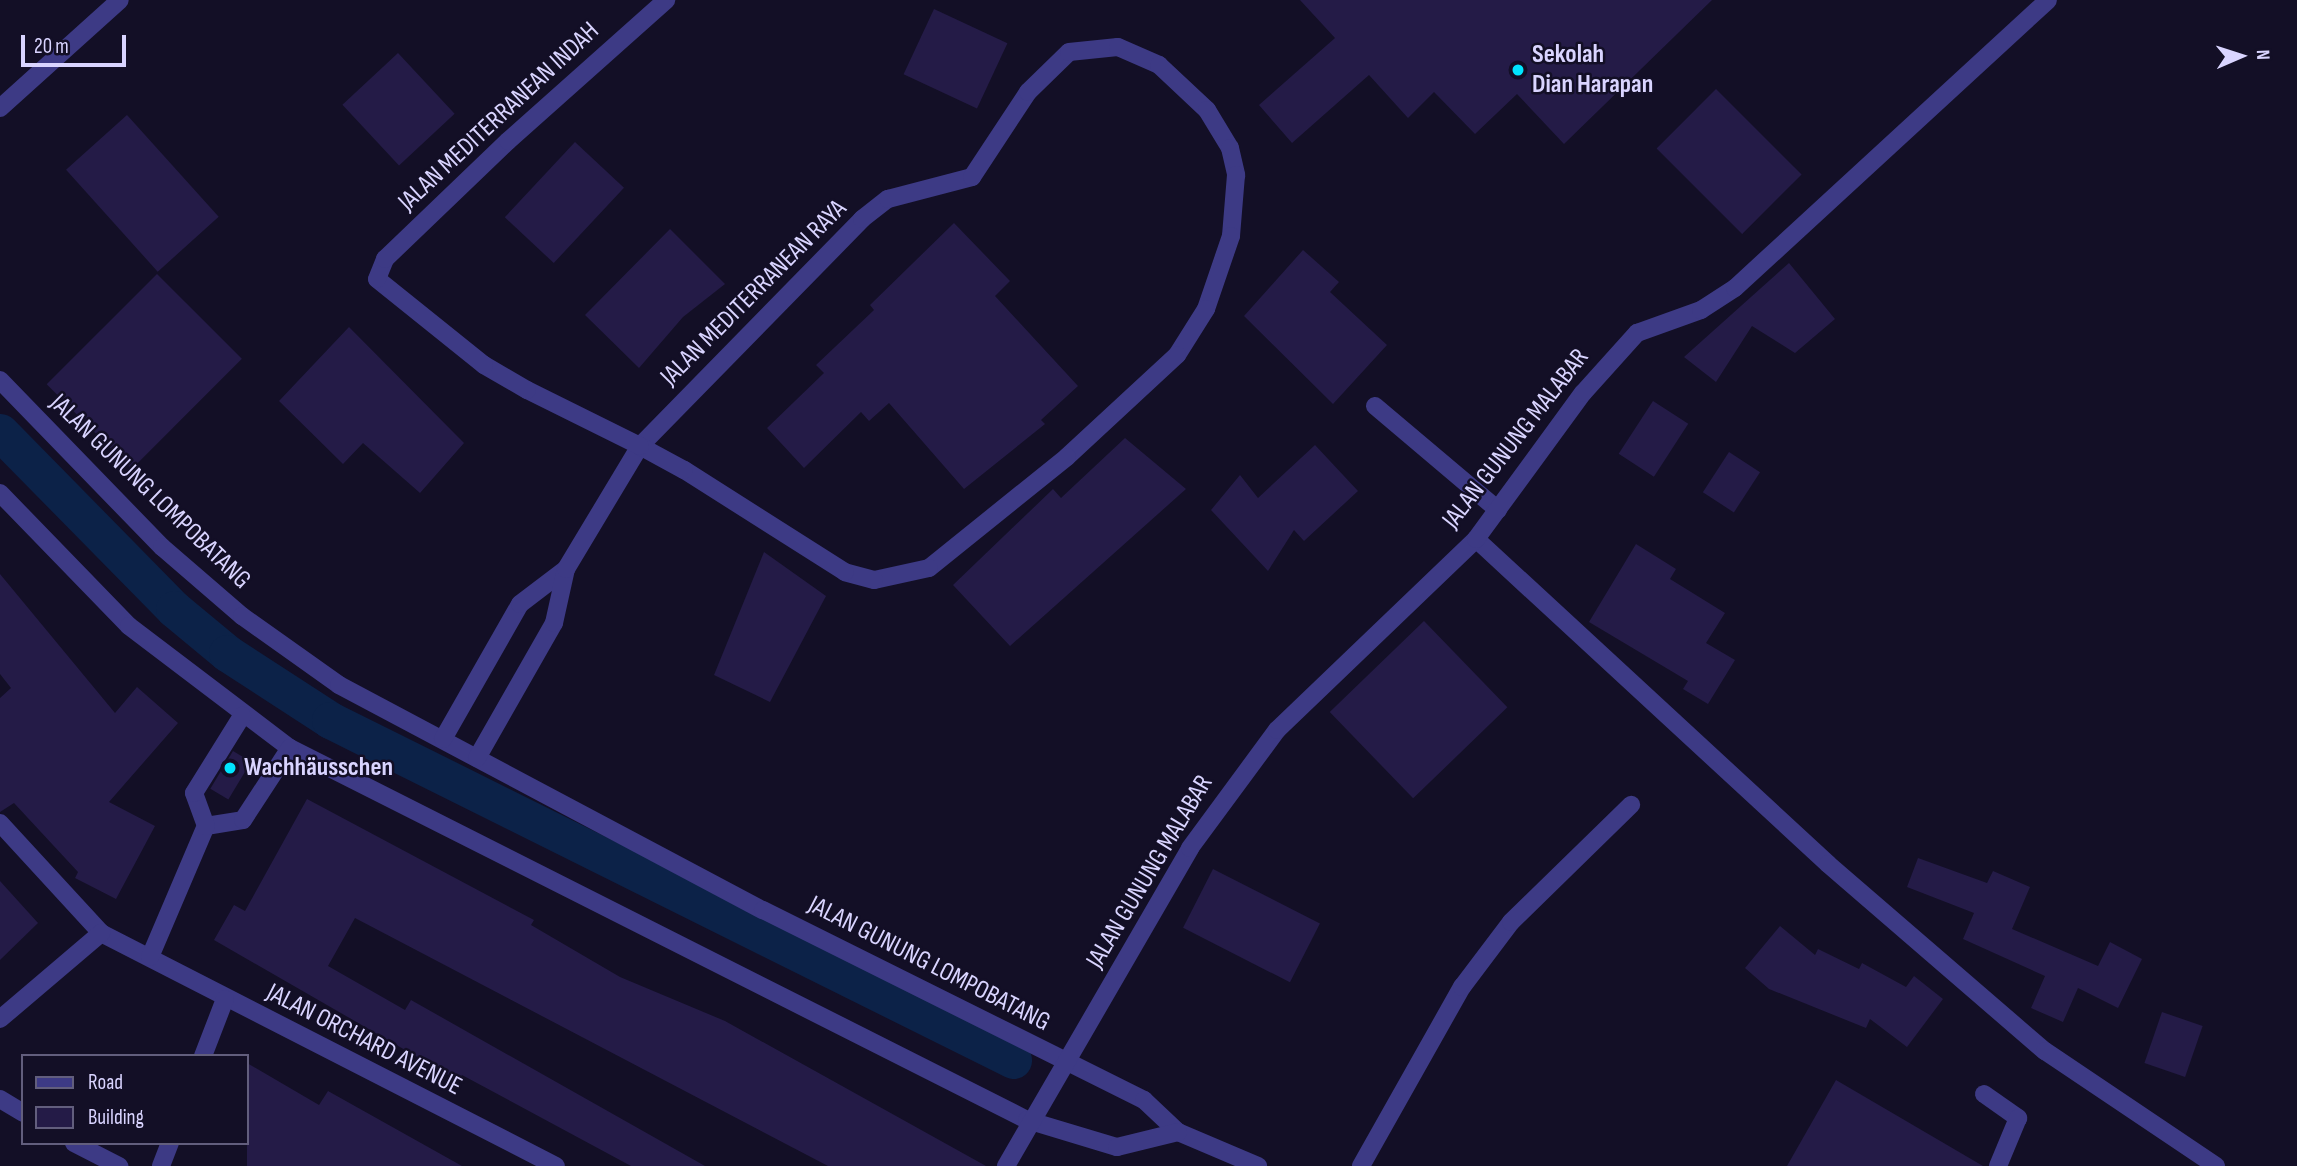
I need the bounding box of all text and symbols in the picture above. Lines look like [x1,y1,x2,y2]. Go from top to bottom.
street label: JALAN MEDITERRANEAN INDAH [392,16,606,218]
scale bar [24,21,130,65]
north arrow [2206,21,2276,91]
text: 20 m [34,34,69,59]
place label: Sekolah Dian Harapan [1532,39,1653,100]
text: N [2251,49,2274,61]
marker: Sekolah Dian Harapan [1510,62,1526,78]
street label: JALAN MEDITERRANEAN RAYA [655,194,853,392]
street label: JALAN GUNUNG MALABAR [1436,343,1596,535]
street label: JALAN GUNUNG LOMPOBATANG [43,388,257,596]
place label: Wachhäusschen [244,752,393,784]
marker: Wachhäusschen [222,760,238,776]
street label: JALAN GUNUNG MALABAR [1080,770,1220,974]
street label: JALAN GUNUNG LOMPOBATANG [803,889,1055,1039]
street label: JALAN ORCHARD AVENUE [261,977,467,1103]
legend [21,1054,248,1145]
text: Road [88,1070,123,1095]
text: Building [88,1105,144,1130]

